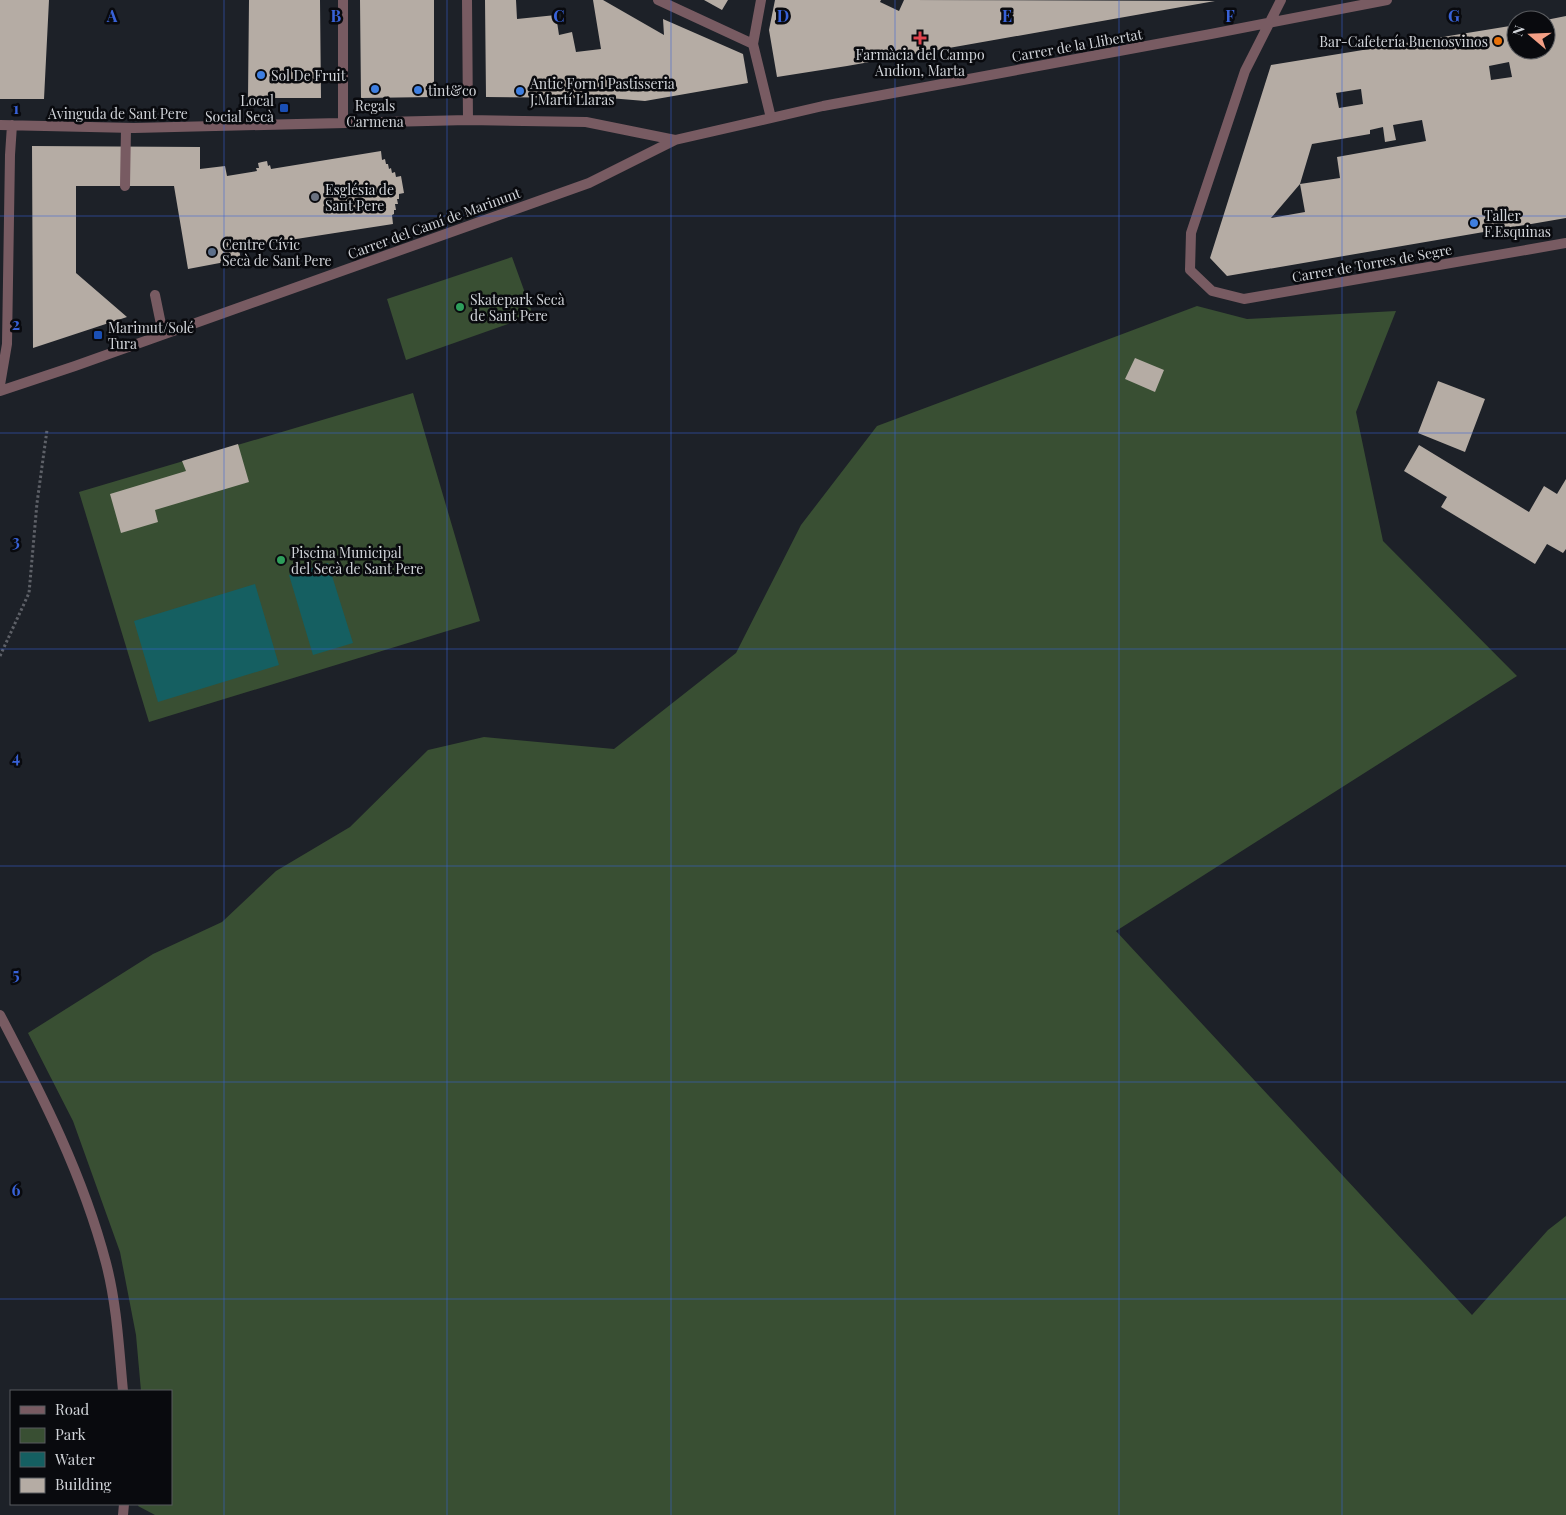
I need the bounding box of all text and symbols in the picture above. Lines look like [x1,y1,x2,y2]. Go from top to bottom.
text: A [106,5,118,26]
text: B [331,5,342,26]
text: C [553,5,565,26]
text: D [777,5,789,26]
text: E [1002,5,1012,26]
text: F [1225,5,1235,26]
text: G [1448,5,1460,26]
north arrow [1506,10,1556,60]
text: N [1508,23,1529,38]
street label: Carrer de la Llibertat [1010,24,1145,66]
marker: Farmàcia del Campo Andion, Marta [914,32,926,44]
place label: Bar-Cafetería Buenosvinos [1319,32,1488,51]
marker: Bar-Cafetería Buenosvinos [1492,35,1504,47]
place label: Farmàcia del Campo Andion, Marta [855,45,985,80]
place label: Sol De Fruit [271,66,347,85]
marker: Sol De Fruit [255,69,267,81]
place label: Antic Forn i Pastisseria J.Martí Llaras [529,74,675,109]
place label: tint&co [428,81,477,100]
marker: Regals Carmena [369,83,381,95]
marker: tint&co [412,84,424,96]
marker: Antic Forn i Pastisseria J.Martí Llaras [514,85,526,97]
place label: Local Social Secà [205,91,274,126]
place label: Regals Carmena [346,96,404,131]
text: 1 [13,97,19,118]
marker: Local Social Secà [278,102,290,114]
street label: Avinguda de Sant Pere [47,104,188,123]
place label: Església de Sant Pere [325,180,394,215]
street label: Carrer del Camí de Marinunt [345,182,524,263]
marker: Església de Sant Pere [309,191,321,203]
place label: Taller F.Esquinas [1484,206,1551,241]
marker: Taller F.Esquinas [1468,217,1480,229]
place label: Centre Cívic Secà de Sant Pere [222,235,332,270]
street label: Carrer de Torres de Segre [1290,240,1454,286]
marker: Centre Cívic Secà de Sant Pere [206,246,218,258]
place label: Skatepark Secà de Sant Pere [470,290,565,325]
marker: Skatepark Secà de Sant Pere [454,301,466,313]
text: 2 [12,313,20,334]
place label: Marimut/Solé Tura [108,318,194,353]
marker: Marimut/Solé Tura [92,329,104,341]
text: 3 [12,530,20,551]
place label: Piscina Municipal del Secà de Sant Pere [291,543,423,578]
marker: Piscina Municipal del Secà de Sant Pere [275,554,287,566]
text: 4 [12,746,20,767]
text: 5 [12,963,20,984]
text: 6 [12,1179,21,1200]
legend [10,1390,172,1505]
text: Road [55,1399,89,1419]
text: Park [55,1424,87,1444]
text: Water [54,1449,95,1469]
text: Building [55,1474,112,1494]

